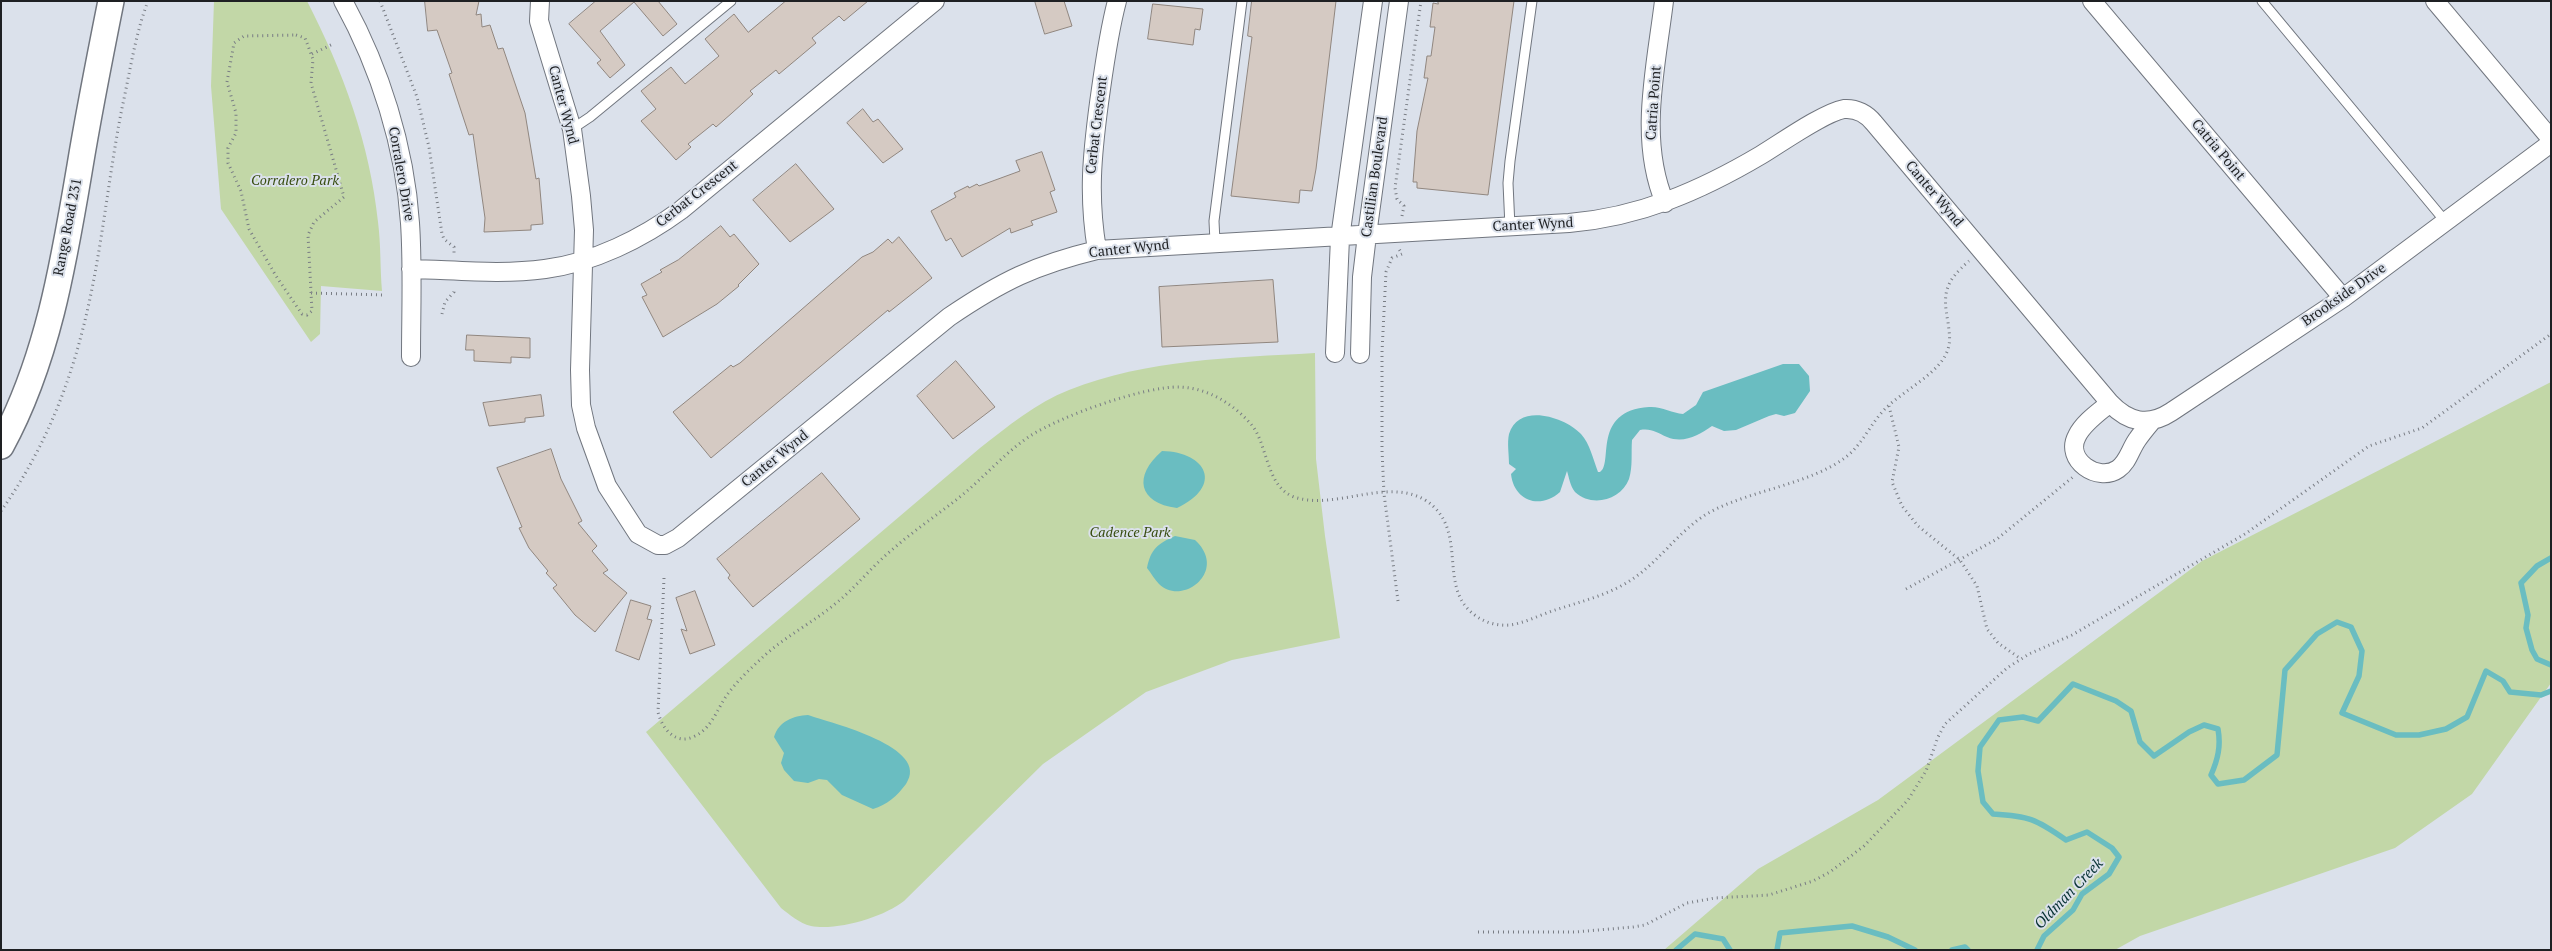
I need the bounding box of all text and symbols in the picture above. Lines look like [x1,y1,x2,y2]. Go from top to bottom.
street label: Canter Wynd [544,64,582,146]
street label: Catria Point [1643,65,1665,141]
street label: Cerbat Crescent [1083,75,1111,175]
street label: Castilian Boulevard [1358,116,1392,238]
street label: Catria Point [2188,116,2248,184]
street label: Corralero Drive [384,126,418,222]
street label: Cerbat Crescent [653,157,741,231]
street label: Canter Wynd [1902,158,1966,230]
park label: Corralero Park [251,173,339,189]
street label: Range Road 231 [50,177,86,277]
street label: Canter Wynd [1492,214,1574,236]
street label: Canter Wynd [1088,236,1170,262]
street label: Brookside Drive [2299,260,2389,330]
street label: Canter Wynd [738,427,812,491]
park label: Cadence Park [1089,525,1171,541]
water label: Oldman Creek [2031,855,2107,933]

